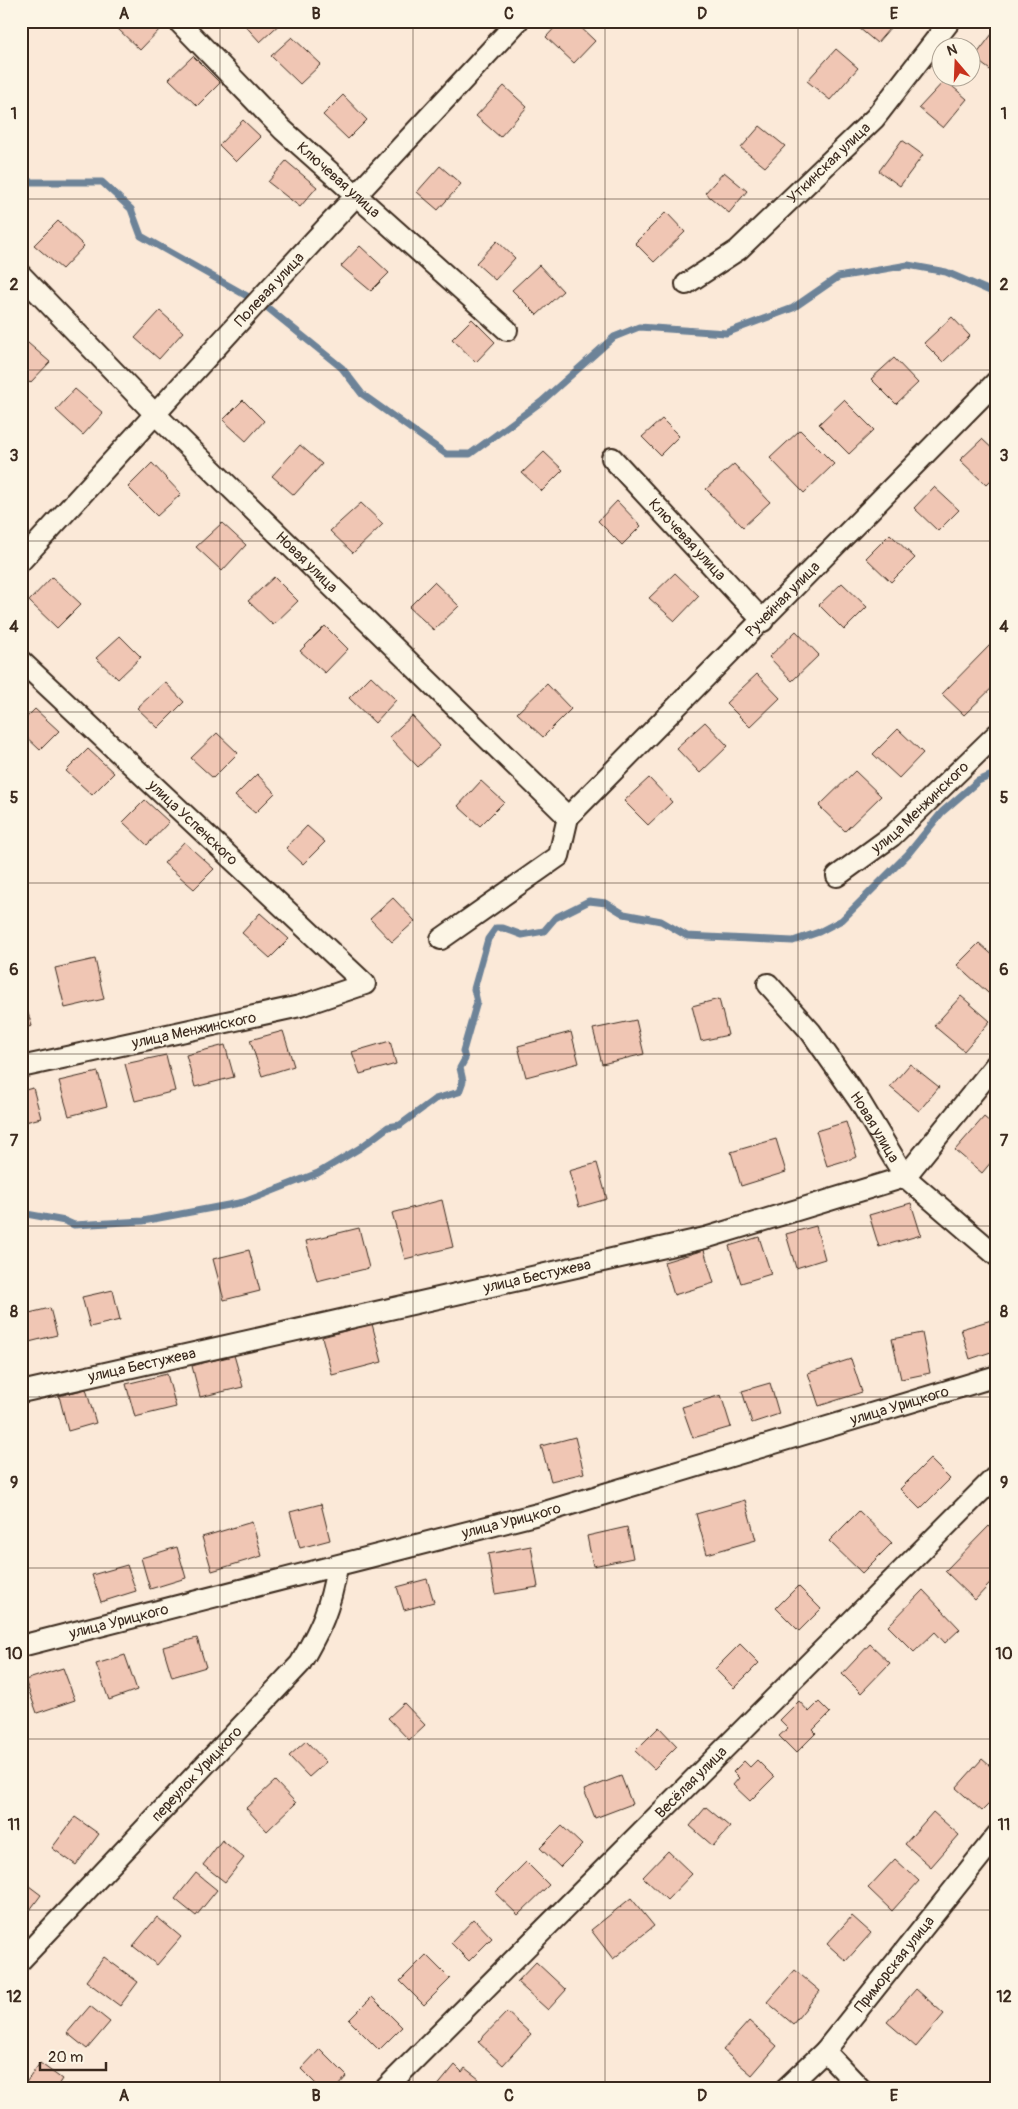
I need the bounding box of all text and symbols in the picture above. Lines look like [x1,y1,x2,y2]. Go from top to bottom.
text: A [119,4,130,24]
text: B [311,4,321,24]
text: C [504,4,514,24]
text: D [697,4,707,24]
text: E [890,4,899,24]
north arrow [930,38,980,88]
text: N [945,41,959,60]
text: 1 [11,104,17,124]
text: 1 [1001,104,1007,124]
street label: Уткинская улица [783,119,875,208]
street label: Ключевая улица [293,138,384,222]
street label: Полевая улица [231,248,309,331]
text: 2 [10,275,19,295]
text: 2 [1000,275,1009,295]
text: 3 [10,446,19,466]
text: 3 [1000,446,1009,466]
street label: Ключевая улица [644,495,730,585]
street label: Новая улица [271,528,341,597]
street label: Ручейная улица [742,558,824,641]
text: 4 [9,617,19,637]
text: 4 [999,617,1009,637]
street label: улица Менжинского [867,758,973,858]
street label: улица Успенского [143,775,242,870]
text: 5 [10,788,19,808]
text: 5 [1000,788,1009,808]
text: 6 [9,960,19,980]
text: 6 [999,960,1009,980]
street label: улица Менжинского [129,1008,258,1053]
street label: Новая улица [846,1088,903,1166]
text: 7 [10,1131,19,1151]
text: 7 [1000,1131,1009,1151]
street label: улица Бестужева [481,1255,593,1298]
text: 8 [10,1302,18,1322]
text: 8 [1000,1302,1008,1322]
street label: улица Бестужева [86,1344,198,1387]
street label: улица Урицкого [847,1382,951,1430]
text: 9 [10,1473,18,1493]
text: 9 [1000,1473,1008,1493]
street label: улица Урицкого [459,1499,563,1543]
street label: улица Урицкого [66,1600,171,1644]
text: 10 [5,1644,23,1664]
text: 10 [995,1644,1013,1664]
street label: переулок Урицкого [147,1722,246,1826]
street label: Весёлая улица [651,1742,731,1822]
text: 11 [8,1815,20,1835]
text: 11 [998,1815,1010,1835]
street label: Приморская улица [851,1912,939,2016]
text: 12 [6,1987,22,2007]
text: 12 [996,1987,1012,2007]
scale bar [40,2039,106,2071]
text: 20 m [48,2048,83,2067]
text: A [119,2086,130,2106]
text: B [311,2086,321,2106]
text: C [504,2086,514,2106]
text: D [697,2086,707,2106]
text: E [890,2086,899,2106]

